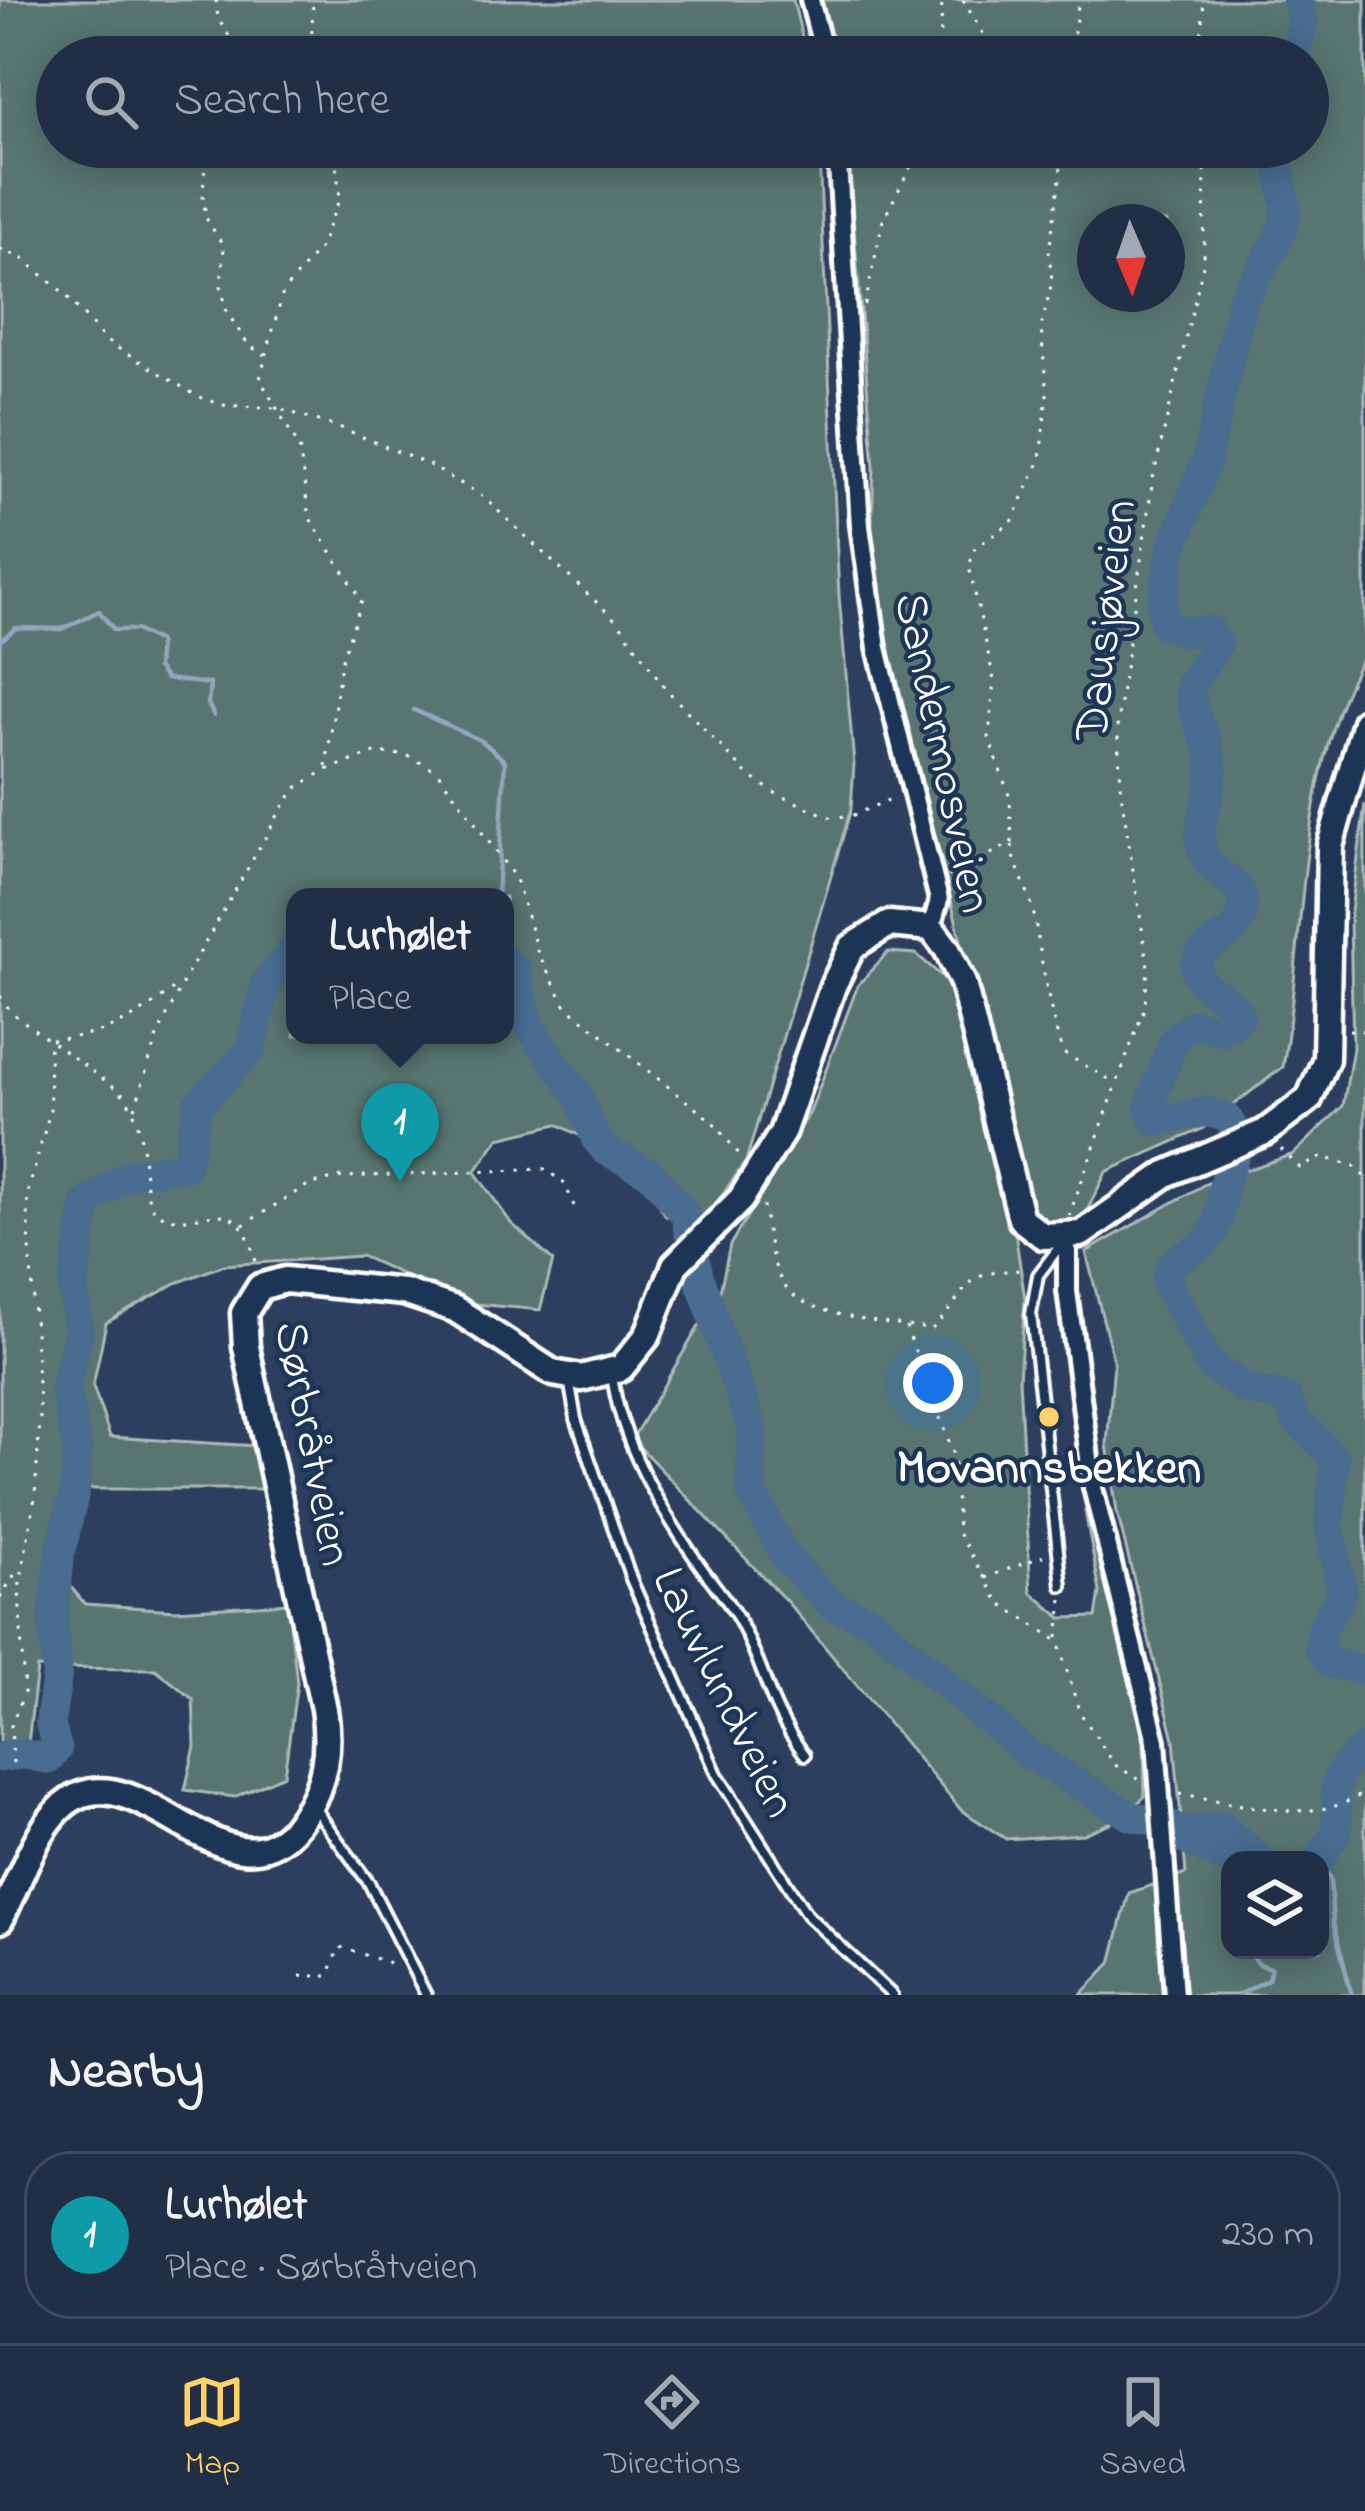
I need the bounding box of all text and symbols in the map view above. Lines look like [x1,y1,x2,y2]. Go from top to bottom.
search box [36,36,1329,168]
icon: search [78,69,144,135]
text: Search here [174,69,390,135]
north arrow [1077,204,1185,312]
street label: Dausjøveien [1058,496,1157,746]
street label: Sandermosveien [873,586,1009,920]
popup [286,888,514,1044]
text: Lurhølet [329,905,471,971]
text: Place [329,971,411,1028]
pin: 1 [361,1083,439,1182]
street label: Sørbråtveien [253,1315,369,1572]
your location [903,1353,963,1413]
marker: Movannsbekken [1036,1404,1062,1430]
place label: Movannsbekken [897,1435,1201,1505]
street label: Lauvlundveien [632,1556,813,1830]
map controls [1221,1851,1329,1959]
button: layers [1221,1851,1329,1959]
text: Nearby [48,2036,204,2111]
text: Lurhølet [165,2174,307,2240]
text: 1 [84,2207,96,2264]
text: 230 m [1222,2207,1314,2264]
text: Place · Sørbråtveien [165,2240,477,2297]
tab: Map [179,2369,245,2489]
tab: Directions [604,2369,741,2489]
tab: Saved [1100,2369,1186,2489]

